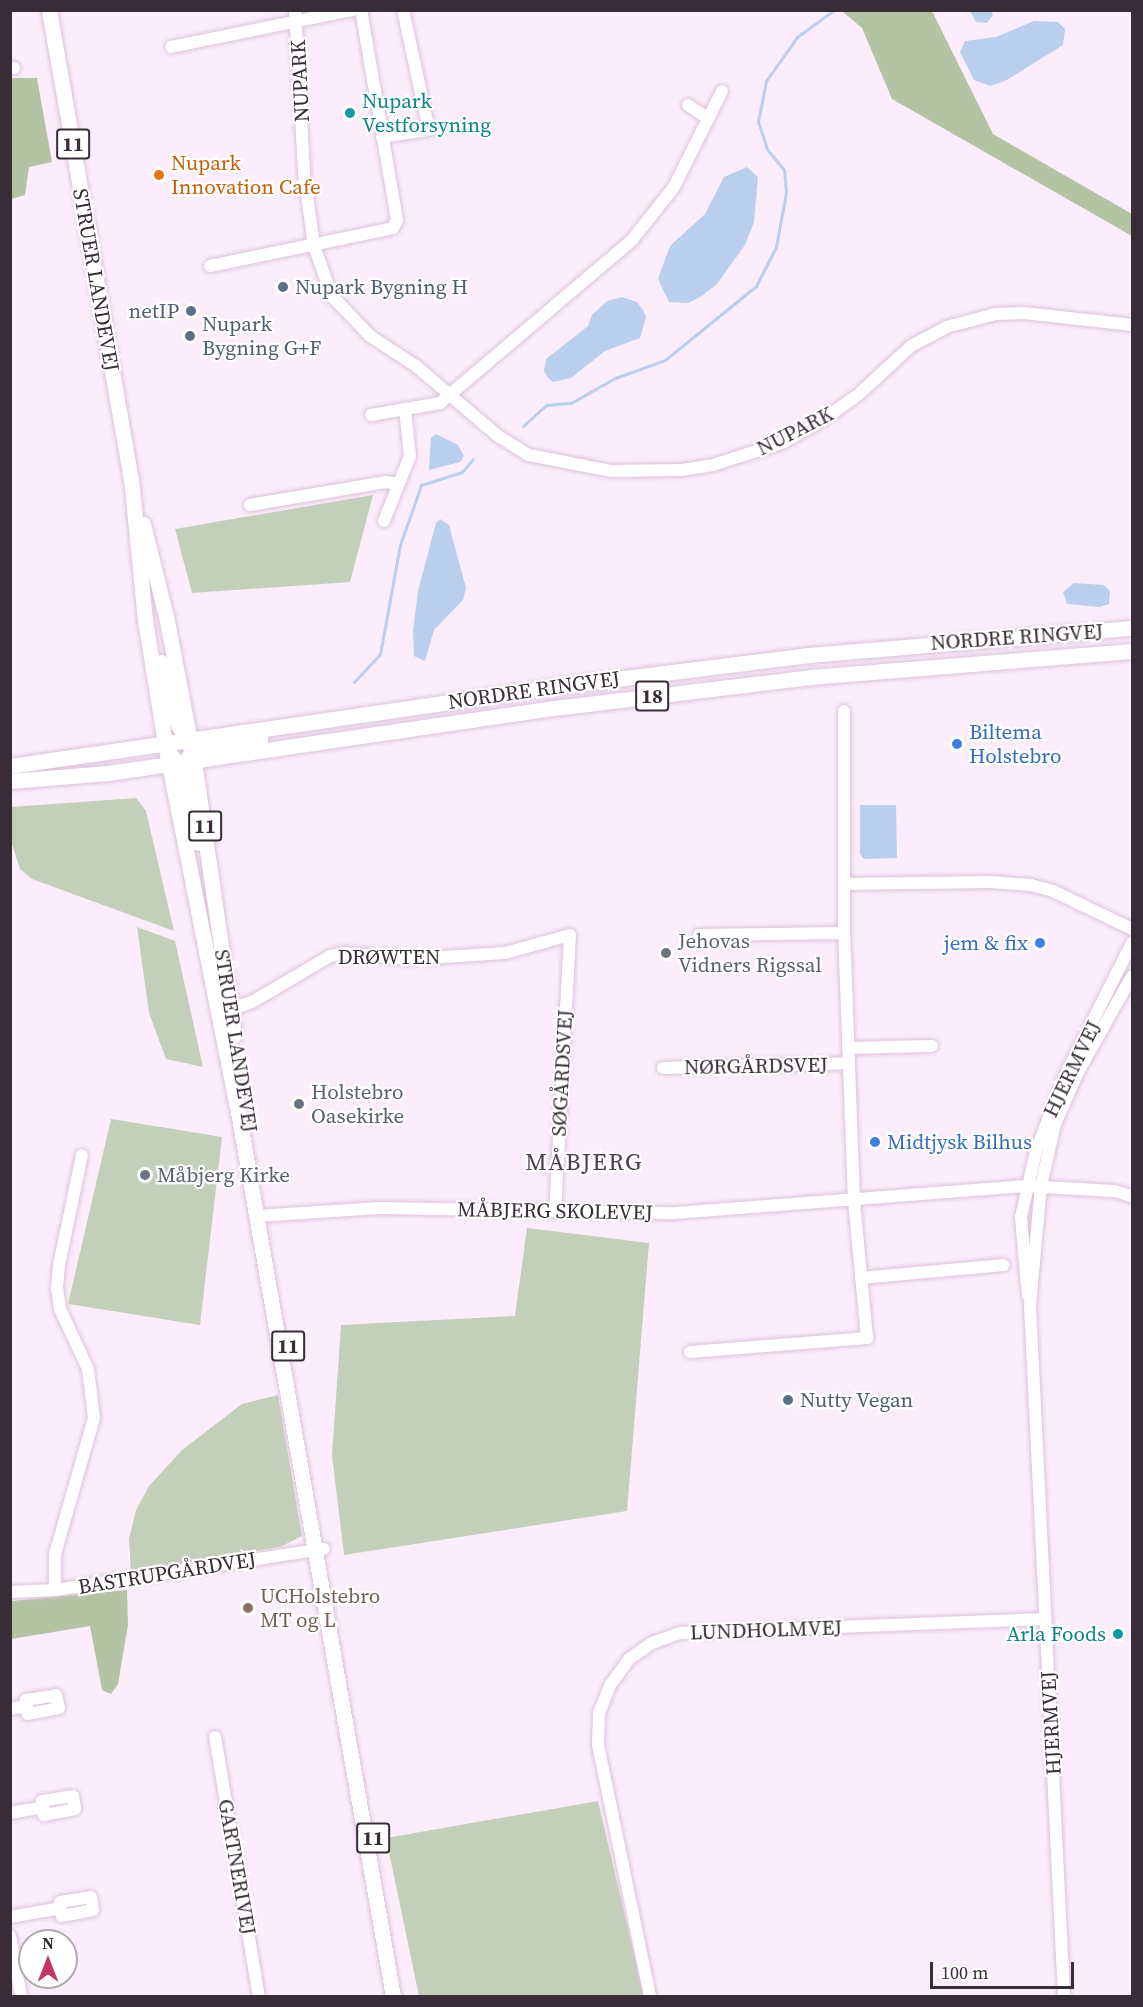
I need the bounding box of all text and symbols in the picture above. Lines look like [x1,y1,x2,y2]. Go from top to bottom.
street label: NUPARK [285,39,315,123]
place label: Nupark Vestforsyning [362,88,491,138]
marker: Nupark Vestforsyning [343,106,357,120]
road number: 11 [55,127,91,161]
place label: Nupark Innovation Cafe [171,150,321,200]
marker: Nupark Innovation Cafe [152,168,166,182]
street label: STRUER LANDEVEJ [68,187,124,373]
place label: Nupark Bygning H [295,274,468,300]
marker: Nupark Bygning H [276,280,290,294]
place label: netIP [129,298,179,324]
marker: netIP [184,304,198,318]
place label: Nupark Bygning G+F [202,311,321,361]
marker: Nupark Bygning G+F [183,329,197,343]
street label: NUPARK [753,401,837,461]
street label: NORDRE RINGVEJ [930,618,1104,656]
street label: NORDRE RINGVEJ [447,665,621,715]
road number: 18 [634,679,670,713]
place label: Biltema Holstebro [969,719,1061,769]
marker: Biltema Holstebro [950,737,964,751]
road number: 11 [187,809,223,843]
place label: Jehovas Vidners Rigssal [678,928,822,978]
place label: jem & fix [944,930,1028,956]
marker: jem & fix [1033,936,1047,950]
street label: DRØWTEN [338,944,440,970]
marker: Jehovas Vidners Rigssal [659,946,673,960]
street label: STRUER LANDEVEJ [209,948,263,1134]
street label: SØGÅRDSVEJ [546,1009,578,1137]
street label: HJERMVEJ [1038,1017,1106,1121]
street label: NØRGÅRDSVEJ [684,1052,828,1080]
place label: Holstebro Oasekirke [311,1079,404,1129]
marker: Holstebro Oasekirke [292,1097,306,1111]
place label: Midtjysk Bilhus [887,1129,1032,1155]
marker: Midtjysk Bilhus [868,1135,882,1149]
district label: MÅBJERG [525,1148,643,1176]
place label: Måbjerg Kirke [157,1162,290,1188]
marker: Måbjerg Kirke [138,1168,152,1182]
street label: MÅBJERG SKOLEVEJ [457,1197,653,1225]
road number: 11 [270,1329,306,1363]
place label: Nutty Vegan [800,1387,914,1413]
marker: Nutty Vegan [781,1393,795,1407]
street label: BASTRUPGÅRDVEJ [76,1546,258,1600]
place label: UCHolstebro MT og L [260,1583,380,1633]
marker: UCHolstebro MT og L [241,1601,255,1615]
street label: LUNDHOLMVEJ [689,1615,843,1645]
place label: Arla Foods [1006,1621,1106,1647]
marker: Arla Foods [1111,1627,1125,1641]
street label: HJERMVEJ [1036,1670,1066,1776]
street label: GARTNERIVEJ [213,1797,261,1937]
road number: 11 [355,1821,391,1855]
north arrow [18,1929,78,1989]
text: N [42,1932,54,1954]
scale bar [933,1950,1077,1988]
text: 100 m [941,1960,988,1985]

